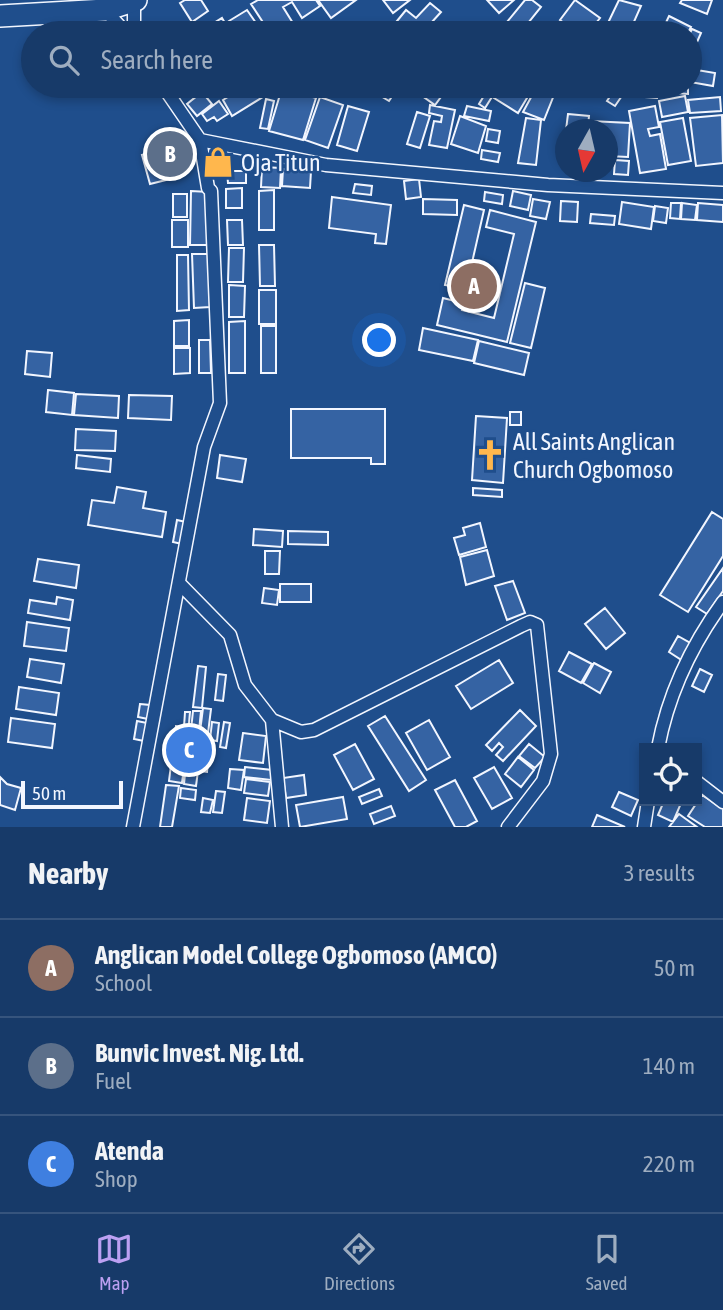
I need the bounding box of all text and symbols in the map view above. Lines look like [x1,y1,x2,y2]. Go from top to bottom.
search box [21,21,702,98]
icon: search [45,41,83,79]
text: Search here [101,45,213,75]
north arrow [555,119,618,182]
pin: B [147,128,193,180]
shop icon: Oja Titun [201,145,235,179]
place label: Oja Titun [241,149,321,176]
pin: A [451,260,497,312]
your location [362,323,396,357]
place label: All Saints Anglican Church Ogbomoso [513,428,675,483]
church icon: All Saints Anglican Church Ogbomoso [473,438,507,472]
pin: C [166,724,212,776]
map controls [639,743,702,806]
button: locate [639,743,702,806]
scale bar [21,778,122,810]
text: 50 m [32,782,66,804]
text: Nearby [28,856,108,890]
text: 3 results [624,860,695,886]
text: Anglican Model College Ogbomoso (AMCO) [95,940,498,970]
text: A [45,955,57,981]
text: 50 m [654,955,695,981]
text: School [95,970,152,996]
text: Bunvic Invest. Nig. Ltd. [95,1038,304,1068]
text: B [46,1053,56,1079]
text: 140 m [643,1053,695,1079]
text: Fuel [95,1068,132,1094]
text: Atenda [95,1136,164,1166]
text: C [46,1151,56,1177]
text: 220 m [643,1151,695,1177]
text: Shop [95,1166,138,1192]
tab: Map [95,1230,133,1294]
tab: Directions [324,1230,395,1294]
tab: Saved [586,1230,628,1294]

